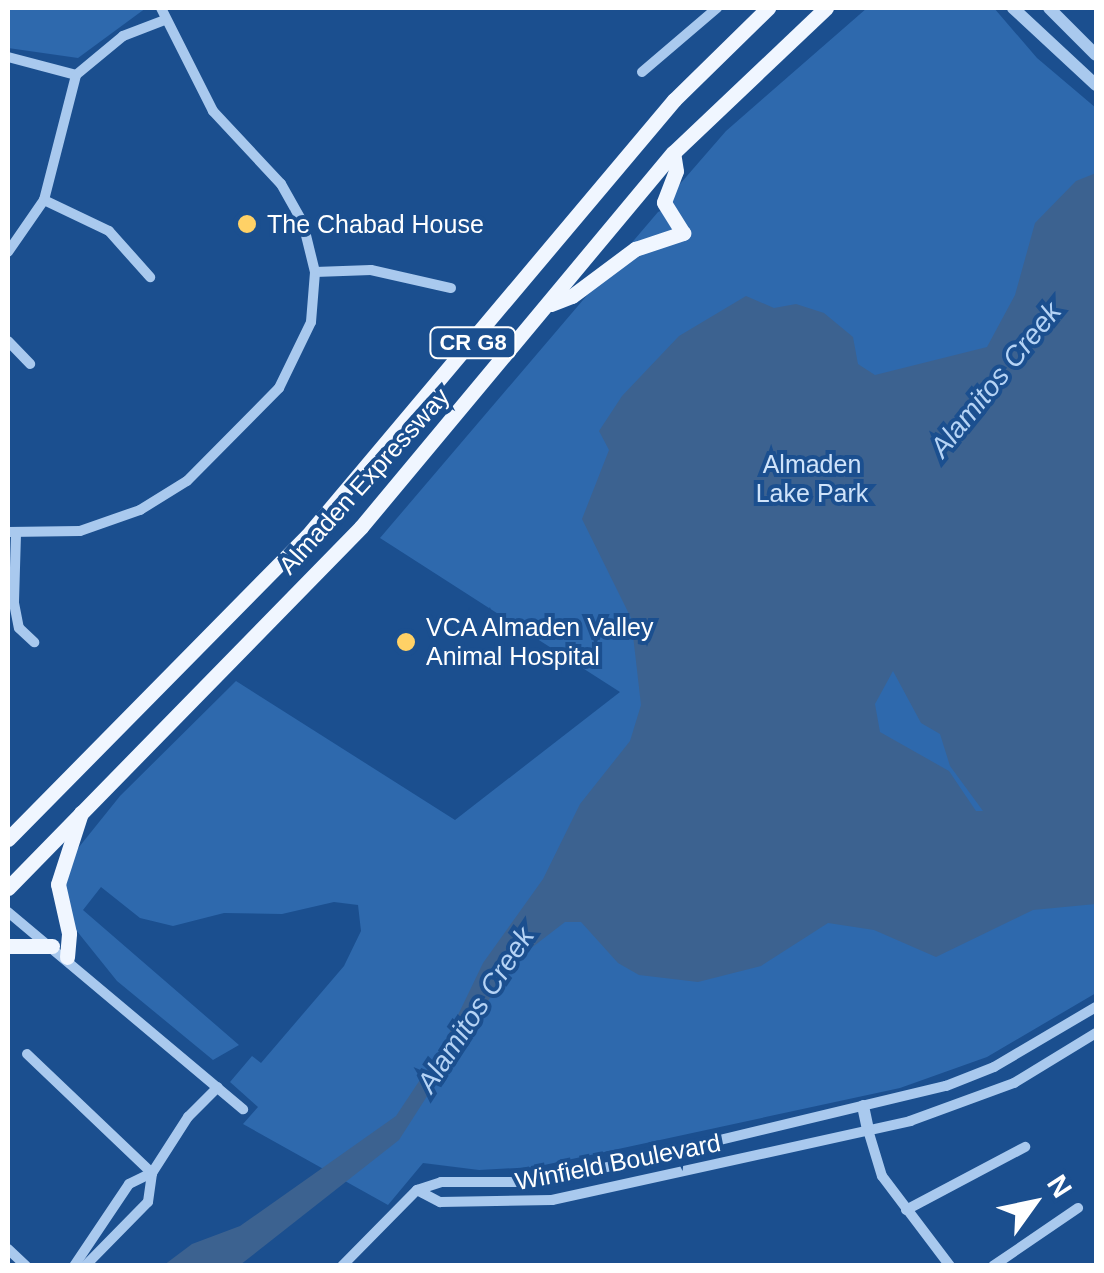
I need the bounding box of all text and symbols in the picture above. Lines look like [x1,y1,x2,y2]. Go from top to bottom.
place label: The Chabad House [267,209,484,239]
marker: The Chabad House [236,213,258,235]
water label: Alamitos Creek [923,296,1069,464]
road number: CR G8 [428,326,518,360]
street label: Almaden Expressway [272,382,456,580]
park label: Almaden Lake Park [756,450,868,509]
place label: VCA Almaden Valley Animal Hospital [426,613,656,672]
marker: VCA Almaden Valley Animal Hospital [395,631,417,653]
water label: Alamitos Creek [410,921,542,1099]
street label: Winfield Boulevard [513,1127,723,1197]
north arrow [984,1153,1084,1253]
text: N [1041,1169,1078,1203]

